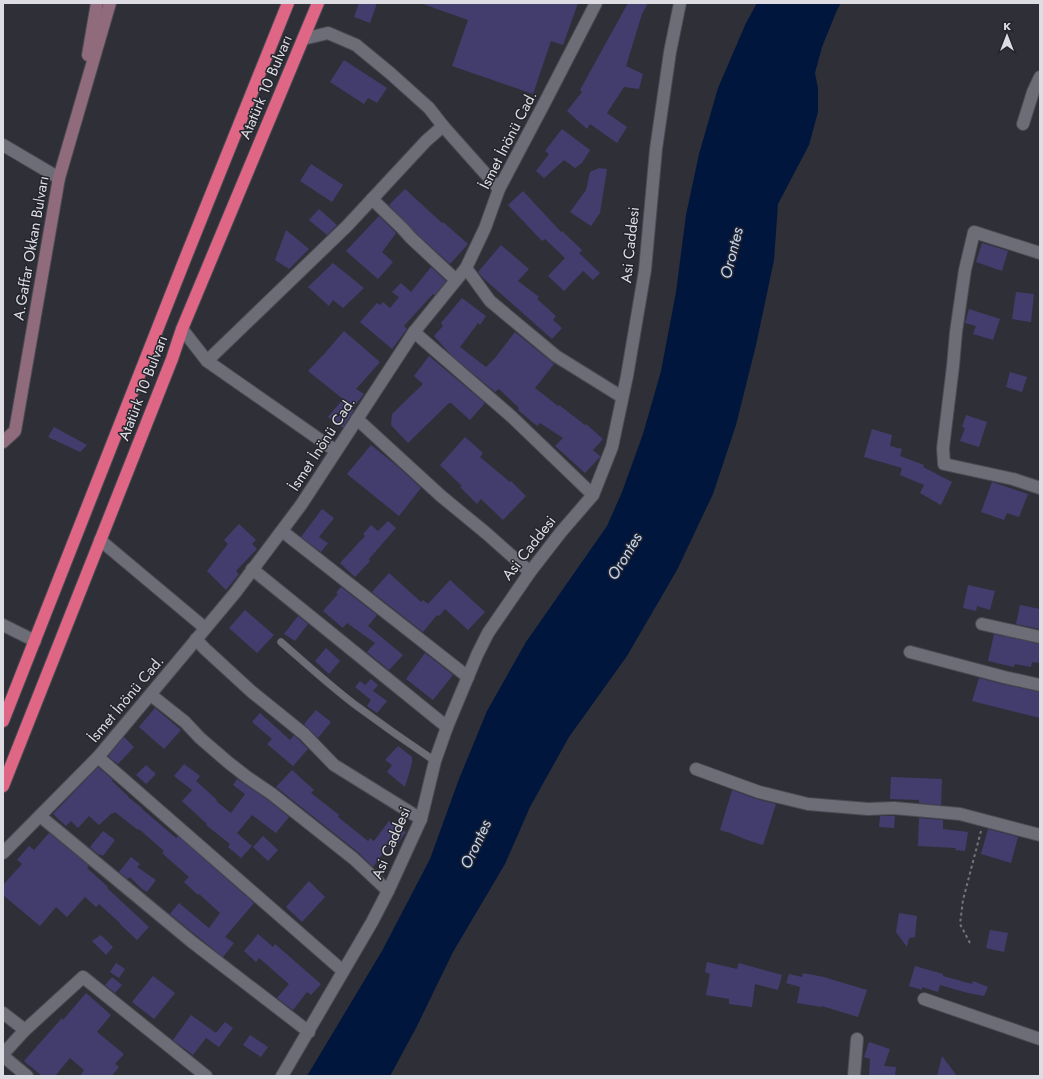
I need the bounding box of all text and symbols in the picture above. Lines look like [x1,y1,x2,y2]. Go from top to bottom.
north arrow [987,16,1027,56]
text: K [1003,18,1011,34]
street label: Atatürk 10 Bulvarı [234,31,298,143]
street label: İsmet İnönü Cad. [474,87,542,193]
street label: A.Gaffar Okkan Bulvarı [7,174,55,322]
street label: Asi Caddesi [615,206,645,284]
water label: Orontes [714,224,749,281]
street label: Atatürk 10 Bulvarı [113,332,173,444]
street label: İsmet İnönü Cad. [283,393,361,495]
street label: Asi Caddesi [497,511,561,585]
water label: Orontes [601,527,648,584]
street label: İsmet İnönü Cad. [83,651,169,747]
street label: Asi Caddesi [366,803,416,883]
water label: Orontes [454,815,497,873]

